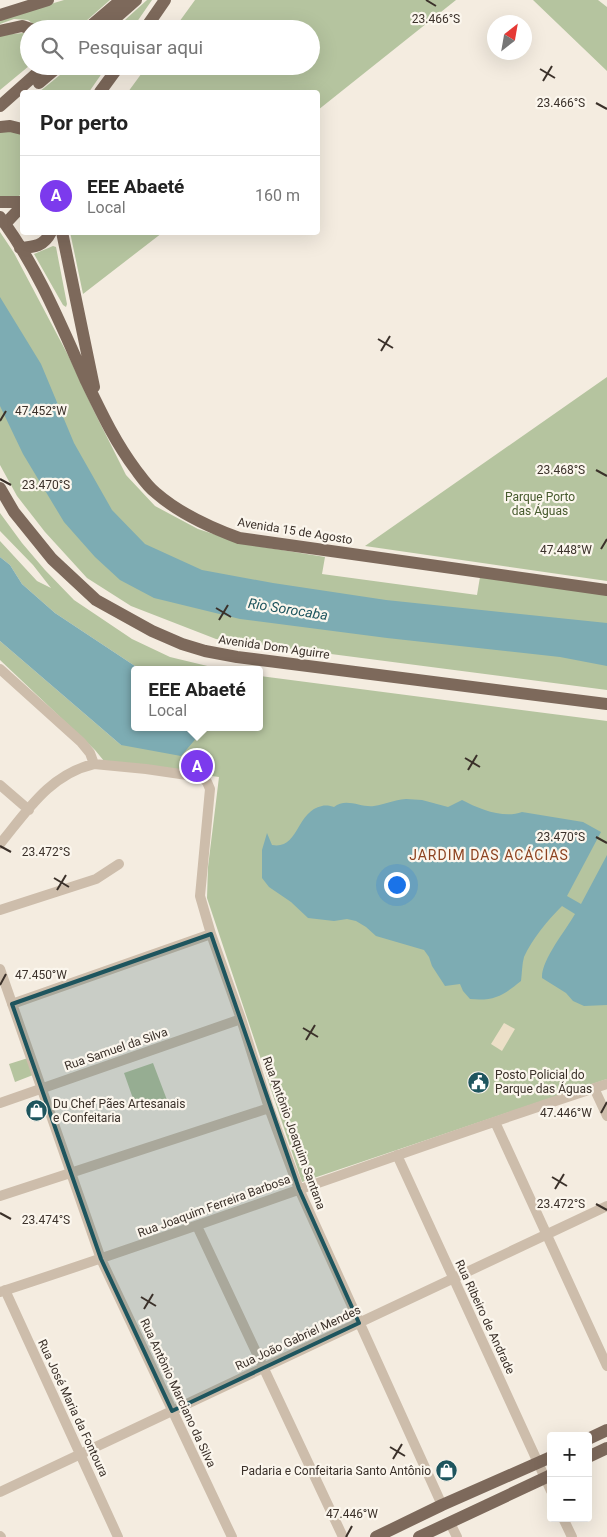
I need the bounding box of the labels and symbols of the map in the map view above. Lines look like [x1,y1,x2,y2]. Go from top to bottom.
text: 23.466°S [412,12,460,26]
north arrow [487,15,532,60]
text: 23.466°S [537,96,585,110]
text: 47.452°W [15,404,67,418]
text: 23.468°S [537,463,585,477]
text: 23.470°S [22,478,70,492]
park label: Parque Porto das Águas [505,490,575,518]
street label: Avenida 15 de Agosto [236,515,354,547]
text: 47.448°W [540,543,592,557]
water label: Rio Sorocaba [247,595,329,623]
street label: Avenida Dom Aguirre [217,632,331,662]
pin: A [181,747,213,785]
text: 23.470°S [537,830,585,844]
text: 23.472°S [22,845,70,859]
district label: JARDIM DAS ACÁCIAS [409,846,569,863]
your location [384,872,410,898]
text: 47.450°W [15,968,67,982]
street label: Rua Samuel da Silva [63,1025,169,1073]
street label: Rua Antônio Joaquim Santana [260,1055,328,1211]
place label: Posto Policial do Parque das Águas [495,1068,592,1096]
public building icon: Posto Policial do Parque das Águas [467,1070,491,1094]
place label: Du Chef Pães Artesanais e Confeitaria [53,1097,185,1125]
shop icon: Du Chef Pães Artesanais e Confeitaria [25,1099,49,1123]
text: 47.446°W [540,1106,592,1120]
street label: Rua Joaquim Ferreira Barbosa [136,1172,292,1240]
text: 23.472°S [537,1197,585,1211]
text: 23.474°S [22,1213,70,1227]
street label: Rua Ribeiro de Andrade [452,1258,518,1376]
street label: Rua João Gabriel Mendes [233,1303,363,1373]
street label: Rua Antônio Marciano da Silva [137,1316,219,1470]
street label: Rua José Maria da Fontoura [35,1337,111,1479]
shop icon: Padaria e Confeitaria Santo Antônio [435,1459,459,1483]
place label: Padaria e Confeitaria Santo Antônio [241,1464,431,1478]
text: 47.446°W [326,1507,378,1521]

